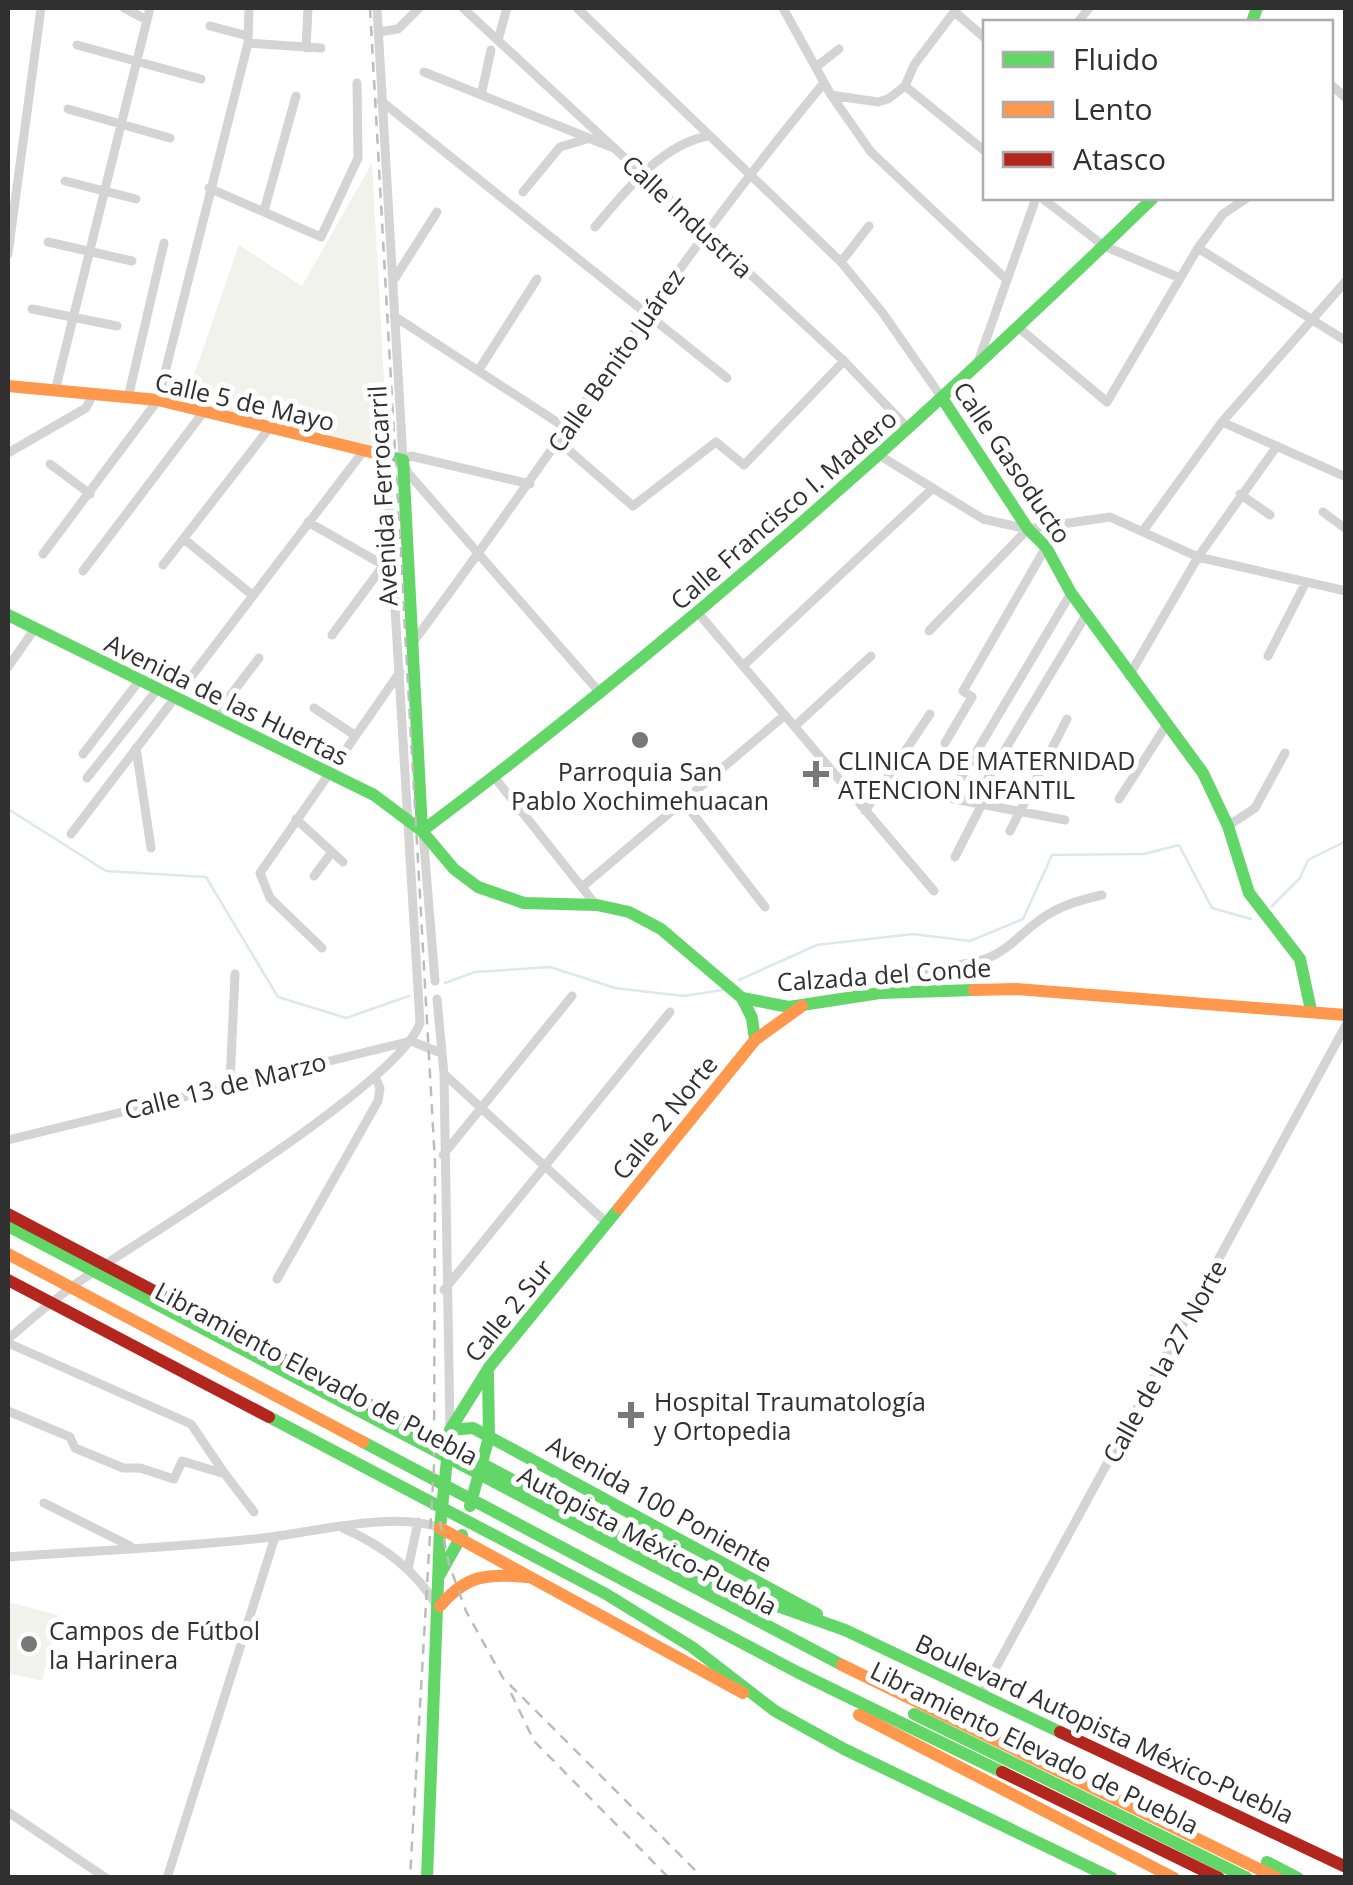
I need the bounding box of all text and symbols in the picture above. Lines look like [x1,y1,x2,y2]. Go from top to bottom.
legend [983,20,1333,200]
text: Fluido [1073,38,1158,79]
text: Lento [1073,88,1153,129]
text: Atasco [1073,138,1166,179]
street label: Calle Industria [615,147,761,285]
street label: Calle Benito Juárez [539,261,691,459]
street label: Calle 5 de Mayo [152,364,338,438]
street label: Calle Gasoducto [946,374,1080,550]
street label: Avenida Ferrocarril [359,385,405,607]
street label: Calle Francisco I. Madero [662,401,904,617]
street label: Avenida de las Huertas [100,625,354,773]
marker: Parroquia San Pablo Xochimehuacan [629,729,651,751]
place label: CLINICA DE MATERNIDAD ATENCION INFANTIL [838,743,1135,806]
place label: Parroquia San Pablo Xochimehuacan [511,754,769,817]
marker: CLINICA DE MATERNIDAD ATENCION INFANTIL [803,761,829,787]
street label: Calzada del Conde [776,950,992,998]
street label: Calle 13 de Marzo [120,1043,330,1127]
street label: Calle 2 Norte [603,1048,725,1186]
street label: Calle 2 Sur [456,1252,560,1368]
street label: Calle de la 27 Norte [1094,1253,1234,1469]
street label: Libramiento Elevado de Puebla [150,1273,484,1473]
place label: Hospital Traumatología y Ortopedia [654,1384,926,1447]
marker: Hospital Traumatología y Ortopedia [618,1402,644,1428]
street label: Avenida 100 Poniente [541,1427,779,1579]
street label: Autopista México-Puebla [513,1457,783,1623]
place label: Campos de Fútbol la Harinera [49,1613,260,1676]
street label: Boulevard Autopista México-Puebla [910,1625,1300,1831]
marker: Campos de Fútbol la Harinera [18,1633,40,1655]
street label: Libramiento Elevado de Puebla [865,1653,1205,1841]

